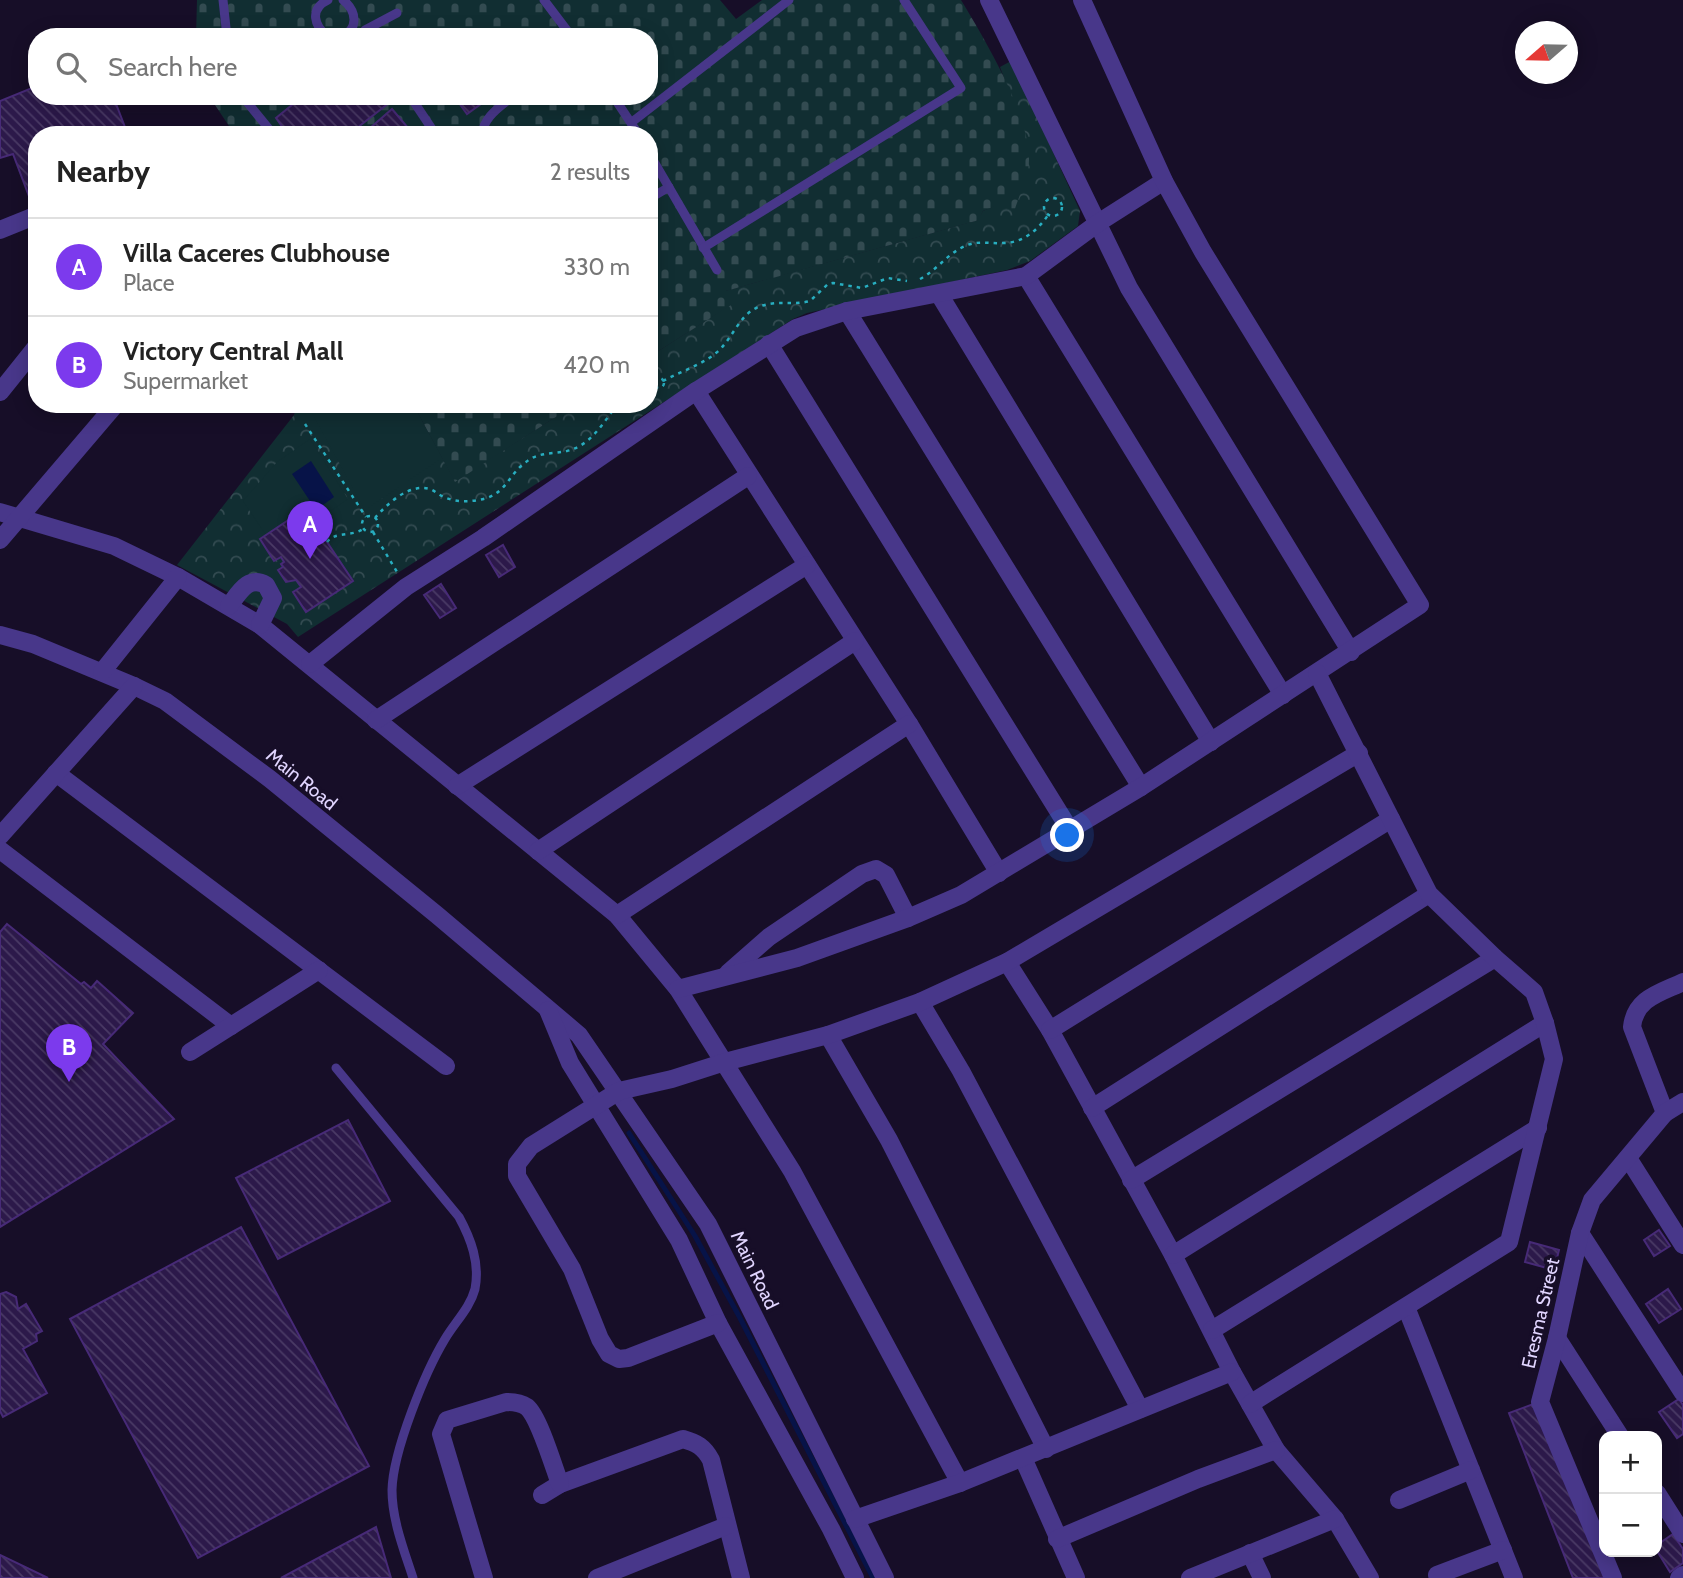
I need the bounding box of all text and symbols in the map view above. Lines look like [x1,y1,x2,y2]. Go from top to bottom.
north arrow [1515,21,1578,84]
search box [28,28,658,105]
icon: search [52,48,90,86]
text: Search here [108,51,237,83]
text: Nearby [56,153,150,190]
text: 2 results [550,158,630,186]
text: Villa Caceres Clubhouse [123,237,390,269]
text: A [72,253,86,281]
text: 330 m [564,253,630,281]
text: Place [123,269,175,297]
text: Victory Central Mall [123,335,343,367]
text: B [72,351,86,379]
text: 420 m [563,351,630,379]
text: Supermarket [123,367,248,395]
pin: A [287,501,333,559]
street label: Main Road [262,744,342,815]
your location [1050,818,1084,852]
pin: B [46,1024,92,1082]
street label: Main Road [726,1227,783,1313]
street label: Eresma Street [1517,1255,1564,1371]
map controls [1599,1431,1662,1557]
button: + [1599,1431,1662,1494]
button: − [1599,1494,1662,1557]

